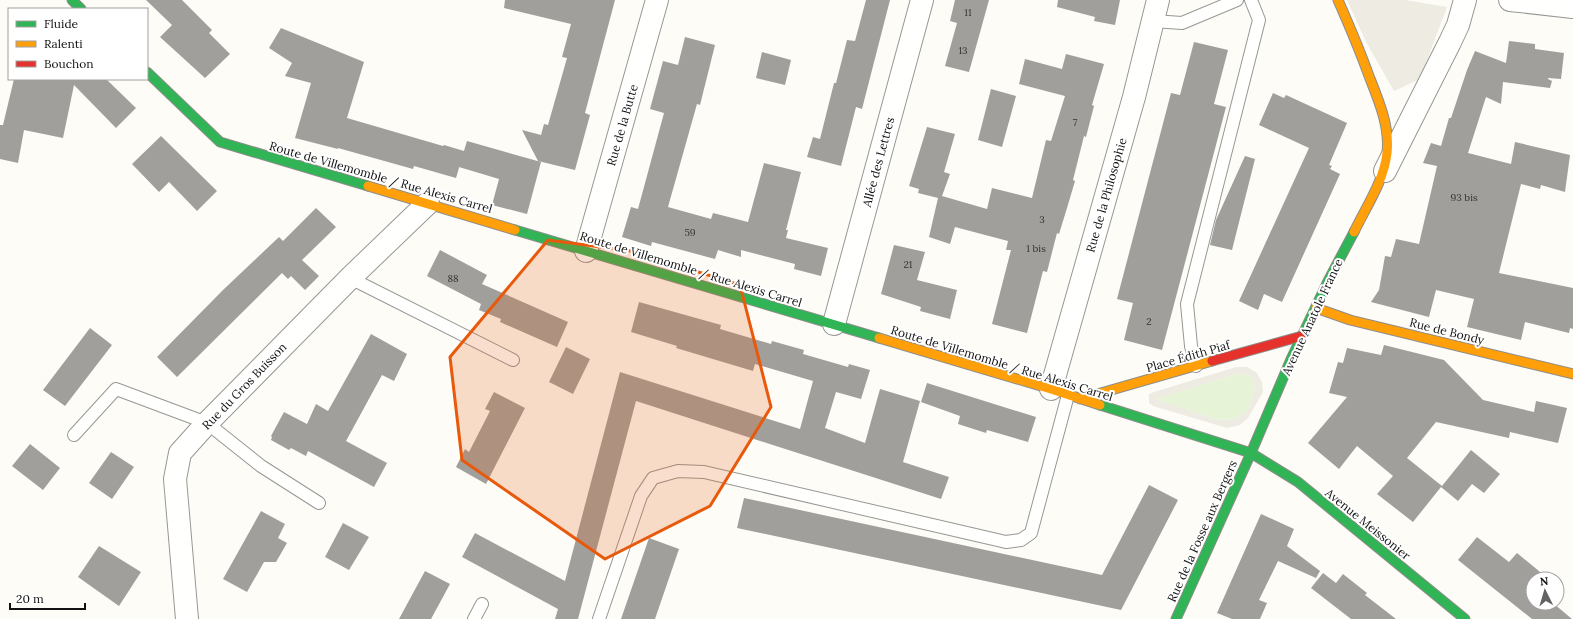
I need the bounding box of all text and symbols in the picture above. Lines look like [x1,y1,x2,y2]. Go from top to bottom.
house number: 11 [964,6,972,19]
legend [8,8,148,80]
text: Fluide [44,16,79,31]
text: Ralenti [44,36,83,51]
house number: 13 [958,44,968,57]
text: Bouchon [44,56,94,71]
street label: Rue de la Butte [603,82,641,168]
street label: Allée des Lettres [859,115,897,210]
house number: 7 [1073,116,1078,129]
street label: Rue de la Philosophie [1082,135,1130,254]
street label: Route de Villemomble / Rue Alexis Carrel [267,138,494,217]
house number: 93 bis [1450,191,1478,204]
house number: 3 [1039,213,1045,226]
house number: 59 [684,226,696,239]
street label: Route de Villemomble / Rue Alexis Carrel [578,228,804,311]
house number: 1 bis [1026,242,1046,255]
street label: Avenue Anatole France [1278,256,1346,379]
house number: 21 [903,258,913,271]
house number: 88 [447,272,459,285]
street label: Rue de Bondy [1408,314,1487,348]
house number: 2 [1146,315,1152,328]
street label: Route de Villemomble / Rue Alexis Carrel [889,322,1115,405]
street label: Place Édith Piaf [1144,337,1233,375]
street label: Rue du Gros Buisson [199,339,289,433]
street label: Rue de la Fosse aux Bergers [1164,457,1240,604]
street label: Avenue Meissonier [1322,484,1414,563]
north arrow [1525,571,1565,611]
text: N [1539,574,1549,588]
scale bar [10,585,85,611]
text: 20 m [16,591,44,606]

